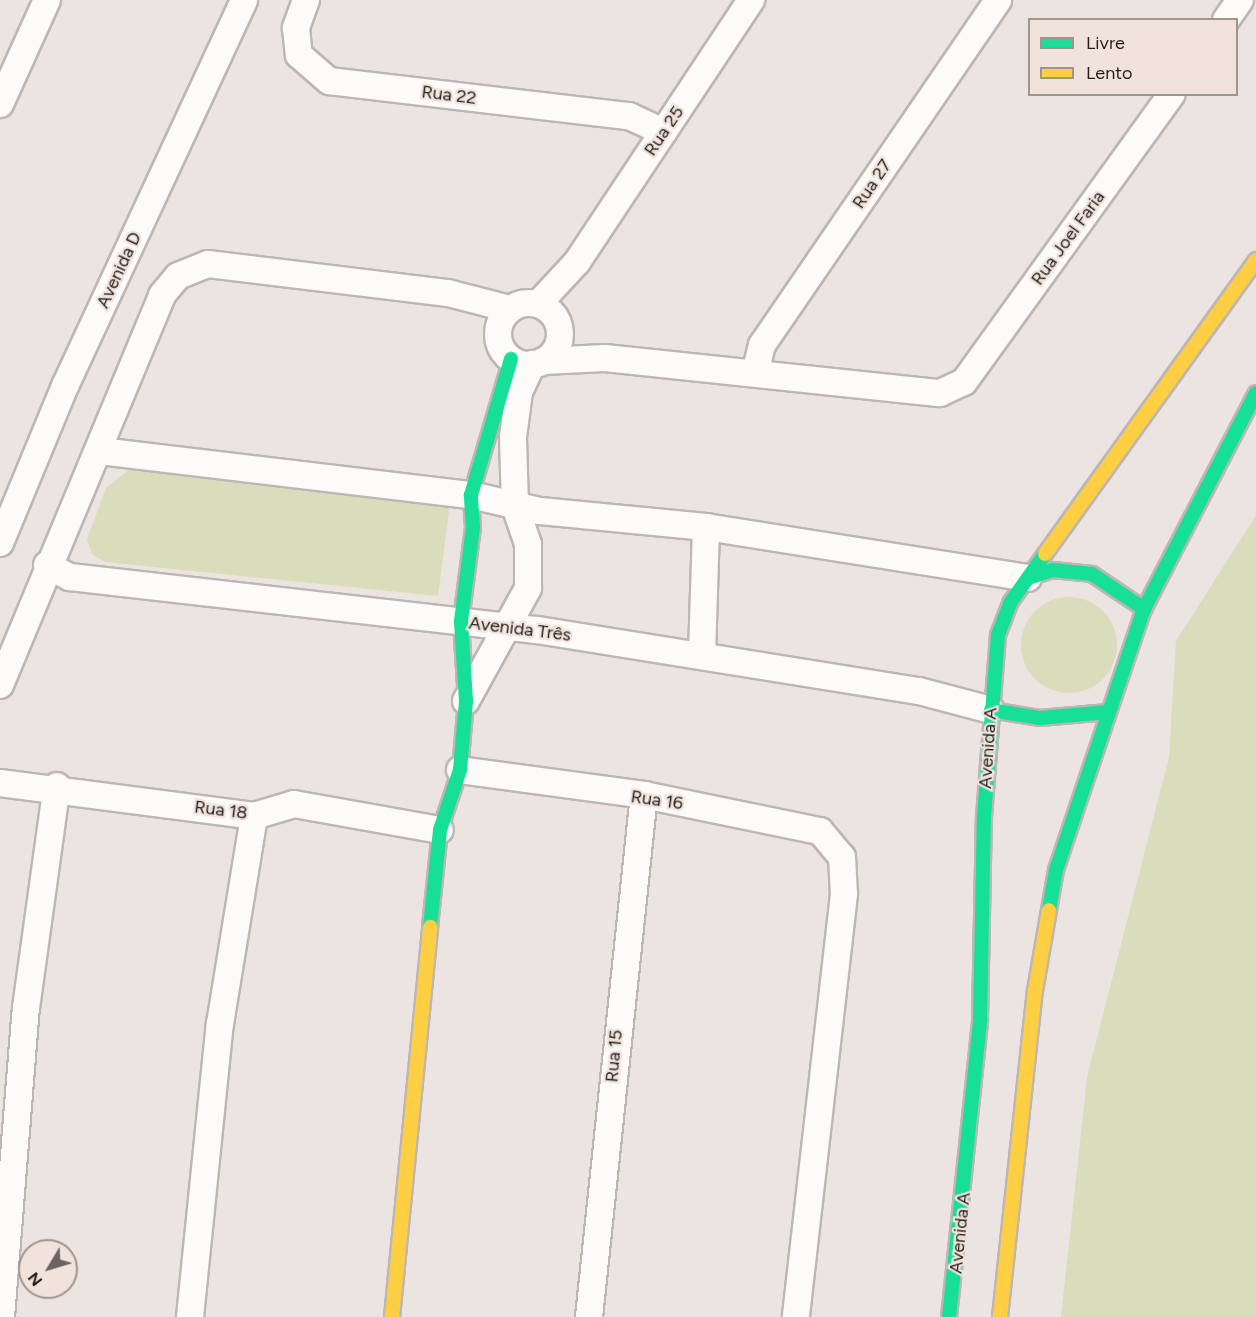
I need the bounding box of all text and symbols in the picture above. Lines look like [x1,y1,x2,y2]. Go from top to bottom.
legend [1028,18,1238,96]
text: Livre [1086,32,1125,54]
text: Lento [1086,62,1132,84]
street label: Rua 22 [420,81,478,109]
street label: Rua 25 [640,102,688,160]
street label: Rua 27 [848,155,896,213]
street label: Rua Joel Faria [1027,187,1109,289]
street label: Avenida D [92,228,146,312]
street label: Avenida Três [468,612,572,646]
street label: Avenida A [974,707,1002,789]
street label: Rua 16 [629,786,685,814]
street label: Rua 18 [193,796,249,824]
street label: Rua 15 [601,1029,627,1083]
street label: Avenida A [945,1191,975,1275]
north arrow [18,1239,78,1299]
text: N [24,1268,46,1290]

